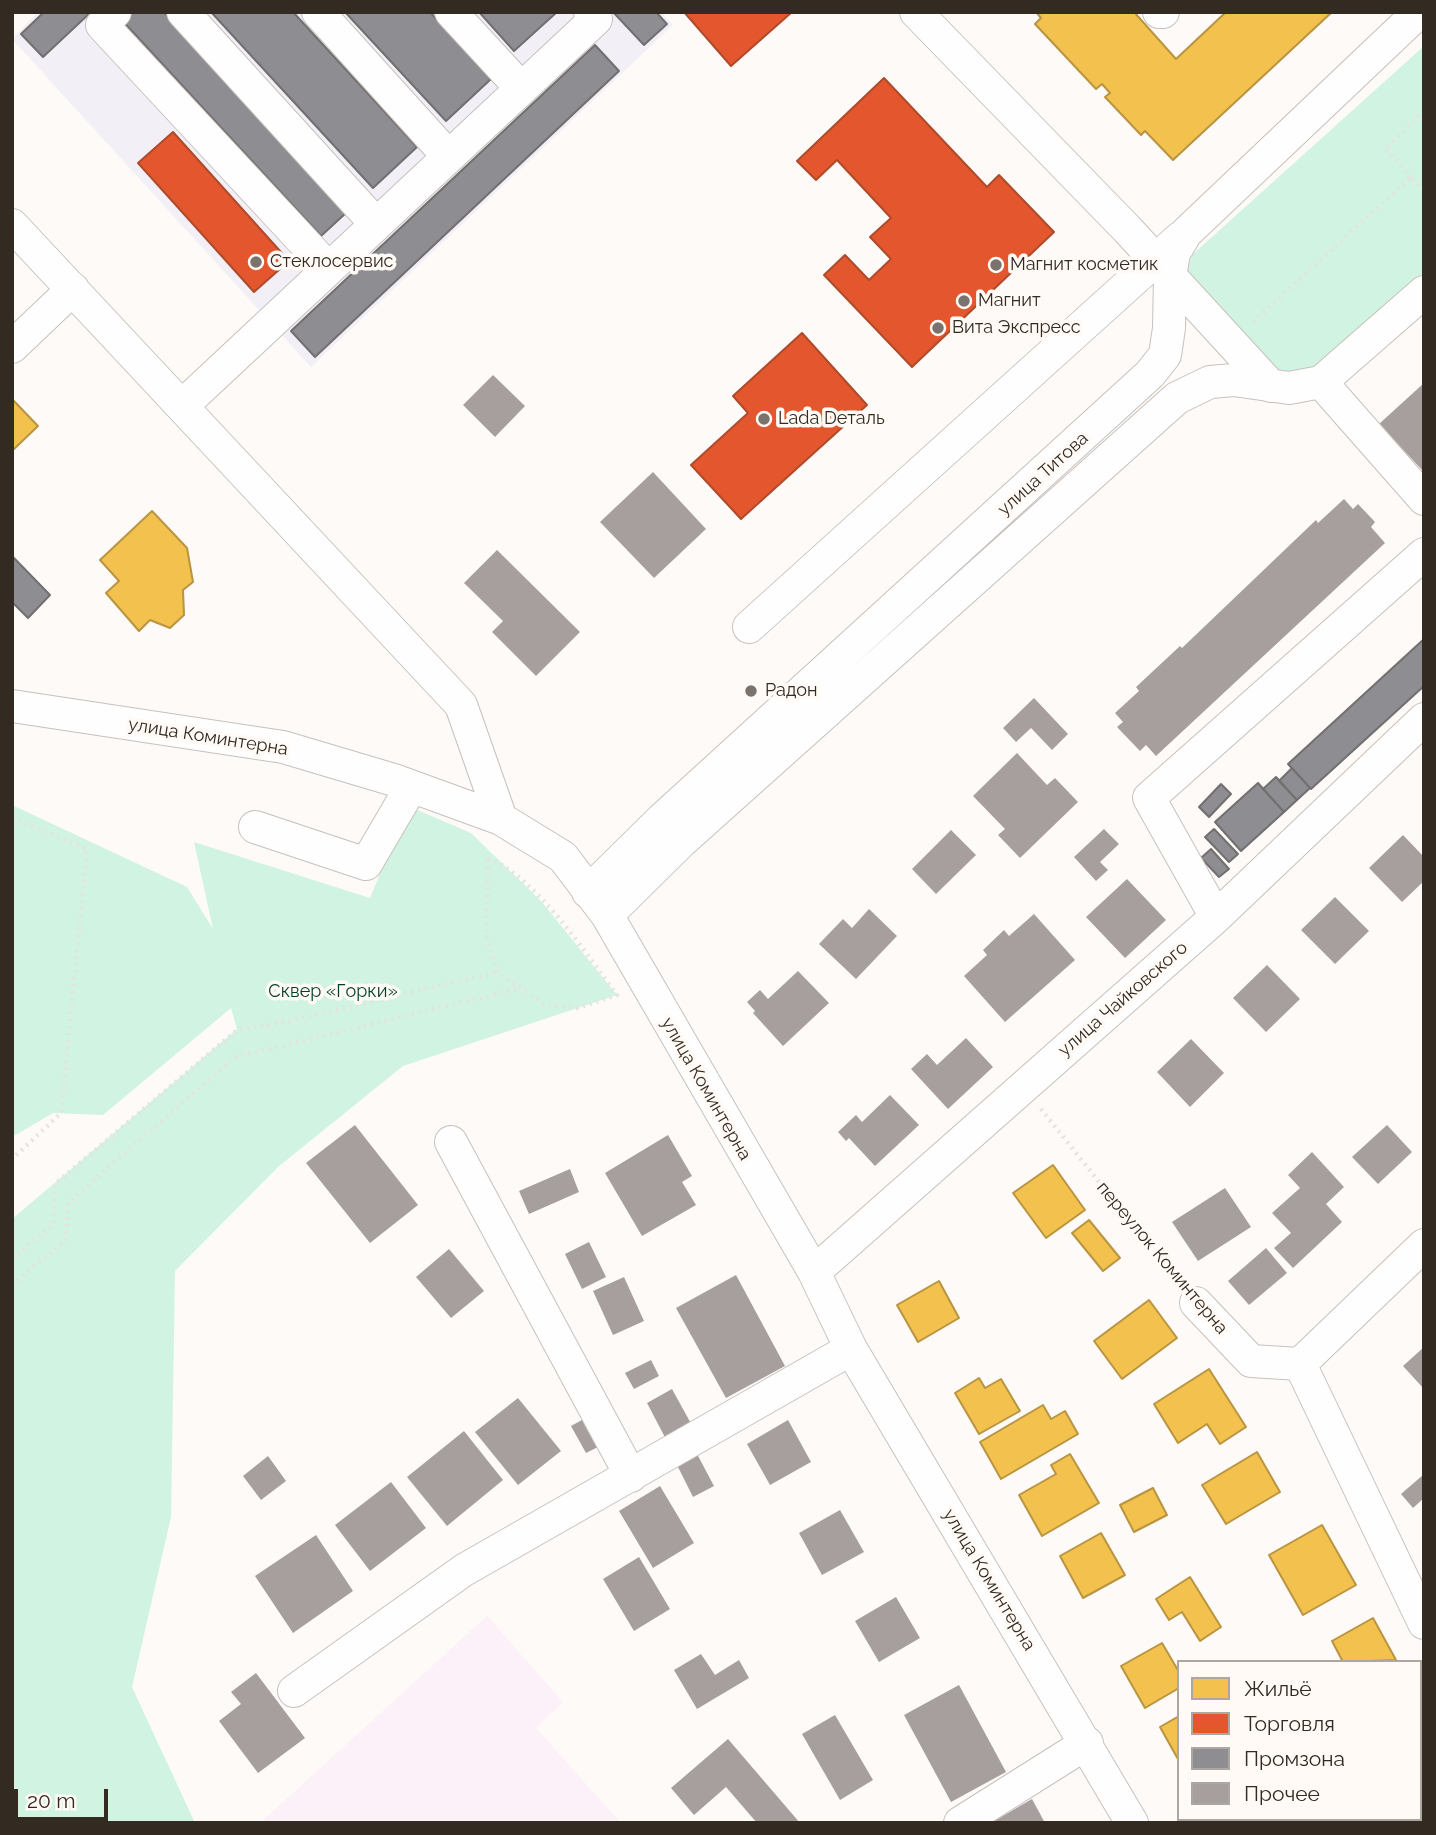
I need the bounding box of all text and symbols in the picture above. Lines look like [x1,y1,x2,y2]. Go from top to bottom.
place label: Стеклосервис [270,251,393,273]
marker: Стеклосервис [248,254,264,270]
place label: Магнит косметик [1010,254,1158,276]
marker: Магнит косметик [988,257,1004,273]
place label: Магнит [978,290,1041,312]
marker: Магнит [956,293,972,309]
place label: Вита Экспресс [952,317,1081,339]
marker: Вита Экспресс [930,320,946,336]
place label: Lada Dеталь [778,408,885,430]
marker: Lada Dеталь [756,411,772,427]
street label: улица Титова [993,428,1093,520]
place label: Радон [765,680,818,702]
marker: Радон [743,683,759,699]
street label: улица Коминтерна [127,714,289,760]
street label: улица Чайковского [1054,937,1192,1061]
park label: Сквер «Горки» [268,981,398,1003]
street label: улица Коминтерна [656,1014,756,1164]
street label: переулок Коминтерна [1092,1177,1232,1339]
street label: улица Коминтерна [938,1505,1040,1655]
legend [1177,1660,1422,1821]
text: Жильё [1244,1676,1312,1701]
text: Торговля [1244,1711,1335,1736]
text: Промзона [1244,1746,1345,1771]
scale bar [18,1776,112,1820]
text: Прочее [1244,1781,1320,1806]
text: 20 m [27,1788,75,1813]

